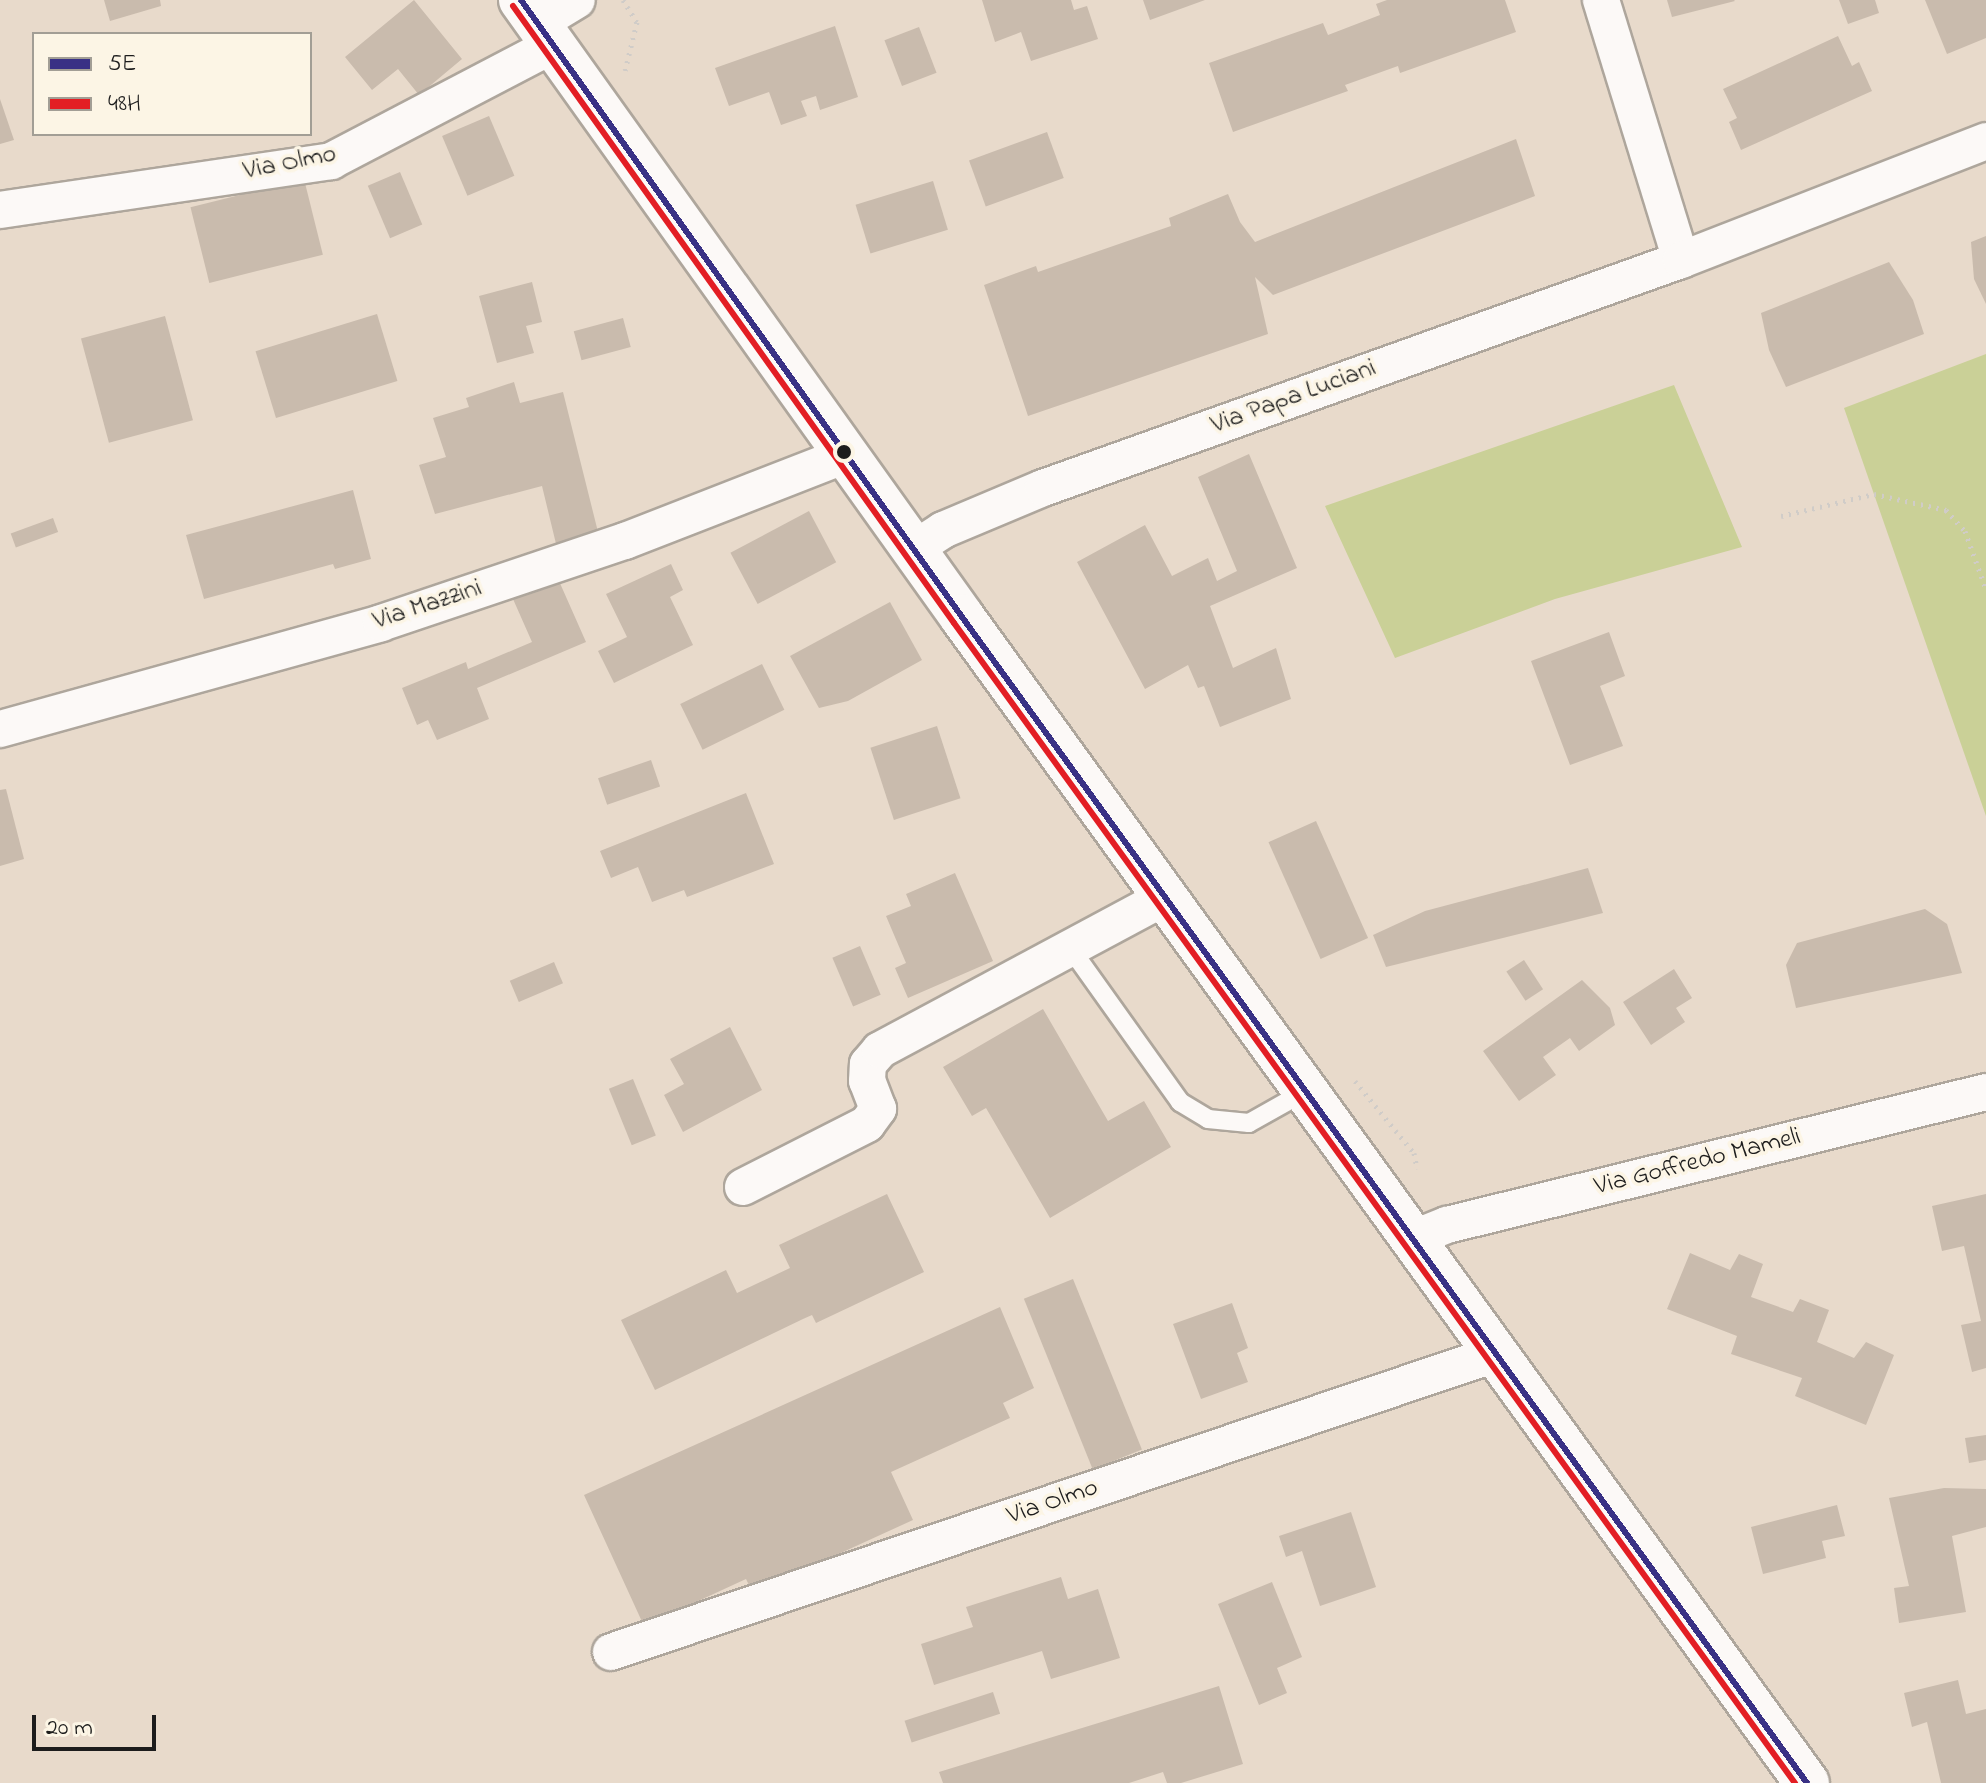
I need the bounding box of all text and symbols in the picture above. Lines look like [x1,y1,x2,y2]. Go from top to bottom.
legend [32,32,312,136]
text: 5E [108,47,136,82]
text: 48H [108,87,141,122]
street label: Via Olmo [241,140,339,188]
street label: Via Papa Luciani [1207,354,1381,442]
unlabelled marker [836,444,852,460]
street label: Via Mazzini [370,574,486,638]
street label: Via Goffredo Mameli [1592,1122,1804,1204]
street label: Via Olmo [1004,1473,1102,1533]
scale bar [36,1699,160,1749]
text: 20 m [46,1711,93,1746]

